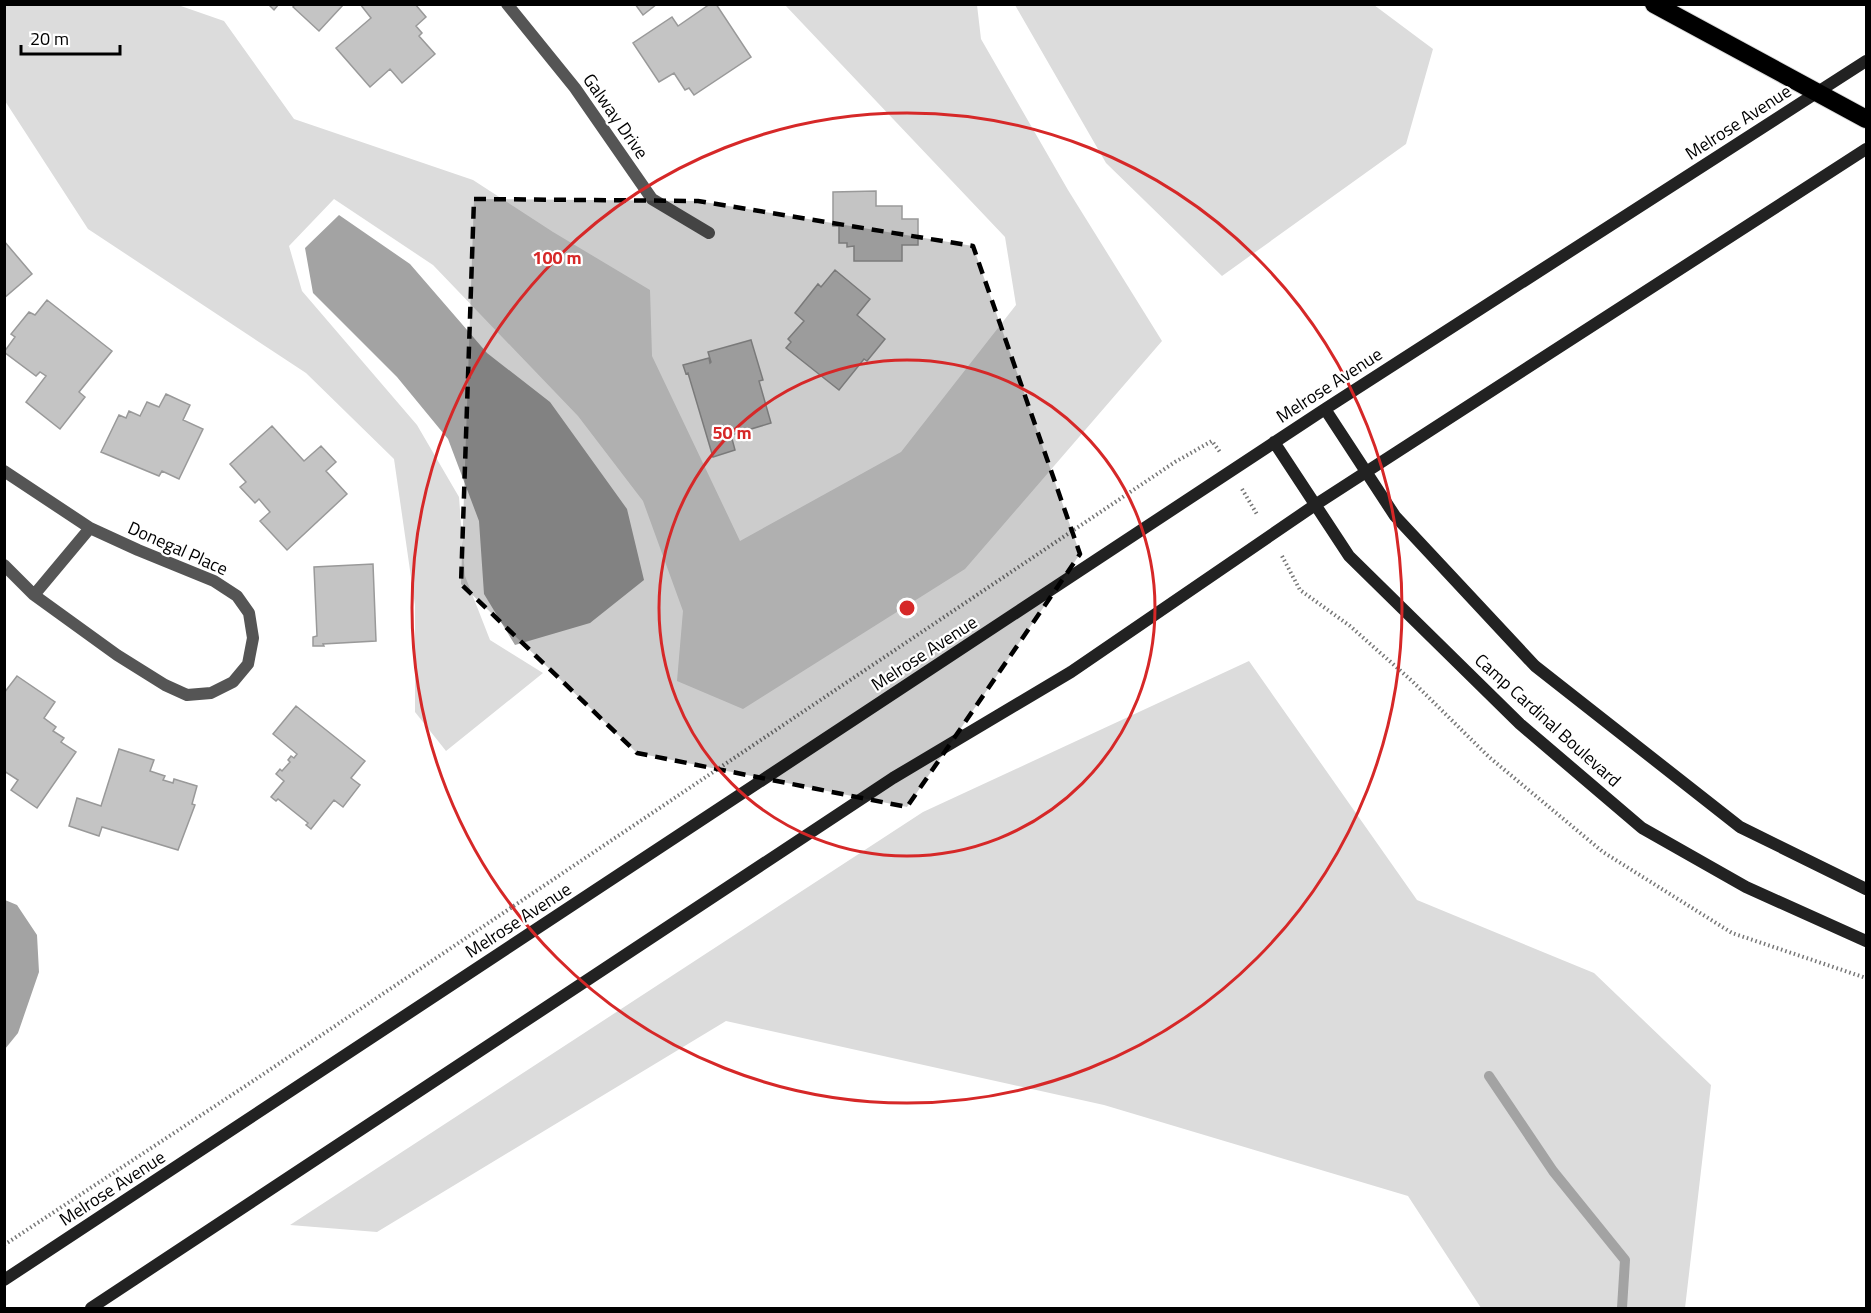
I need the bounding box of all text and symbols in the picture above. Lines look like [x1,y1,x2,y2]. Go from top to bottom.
scale bar [21,18,120,56]
text: 20 m [30,25,69,52]
street label: Galway Drive [577,68,655,164]
street label: Melrose Avenue [1680,78,1796,166]
text: 100 m [532,244,582,271]
street label: Melrose Avenue [1271,341,1387,429]
text: 50 m [712,419,752,446]
street label: Donegal Place [124,514,232,582]
centre of rings [897,598,917,618]
street label: Melrose Avenue [866,609,982,697]
street label: Camp Cardinal Boulevard [1469,647,1627,793]
street label: Melrose Avenue [460,876,576,964]
street label: Melrose Avenue [54,1144,170,1232]

